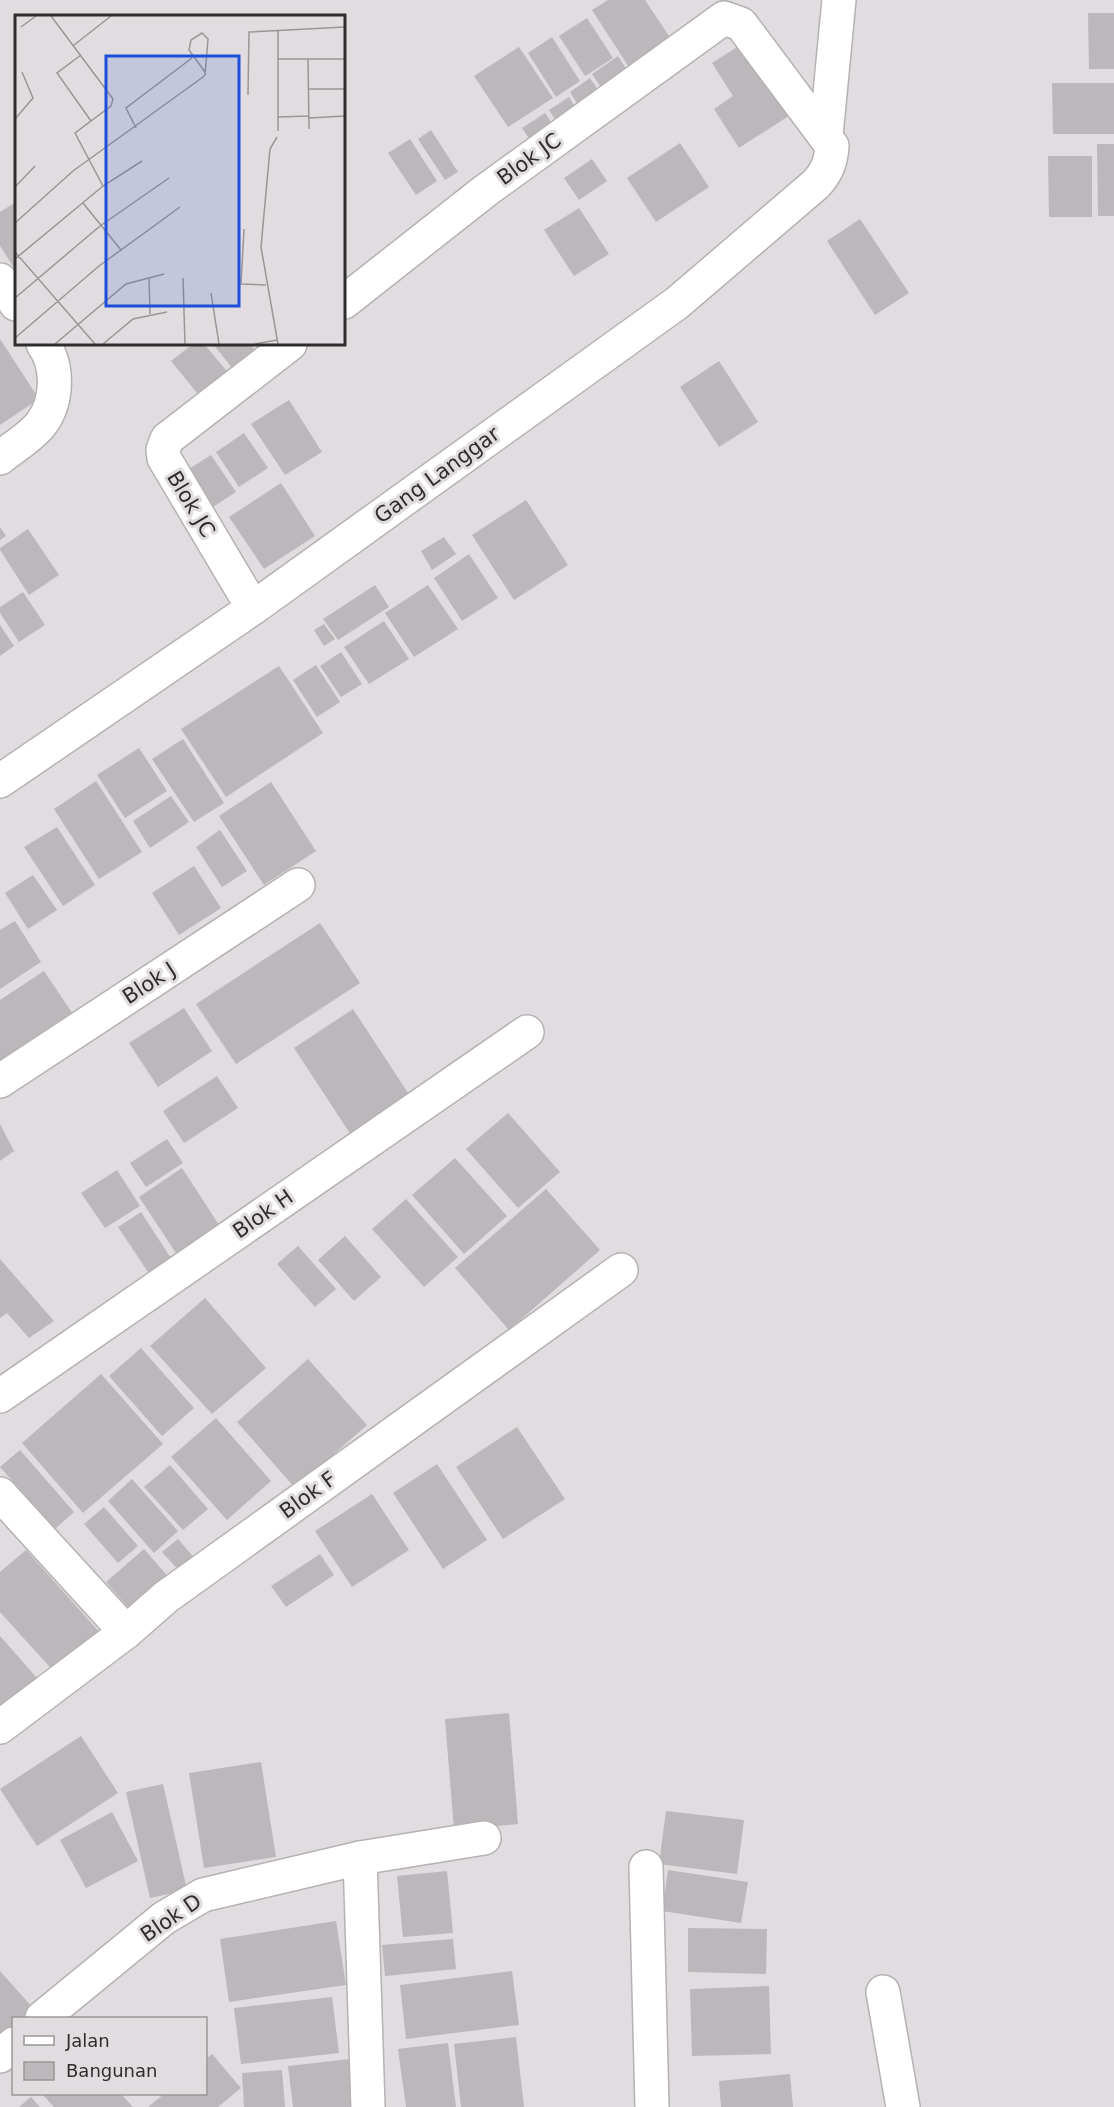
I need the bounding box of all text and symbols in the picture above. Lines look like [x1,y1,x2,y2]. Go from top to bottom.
inset map [15,15,345,345]
street label: Blok JC [492,128,566,190]
street label: Gang Langgar [370,421,504,528]
street label: Blok JC [162,467,220,541]
street label: Blok J [118,957,180,1009]
street label: Blok H [228,1185,298,1243]
street label: Blok F [275,1466,341,1524]
street label: Blok D [136,1889,206,1947]
legend [12,2017,207,2095]
text: Jalan [65,2030,110,2051]
text: Bangunan [66,2060,157,2081]

